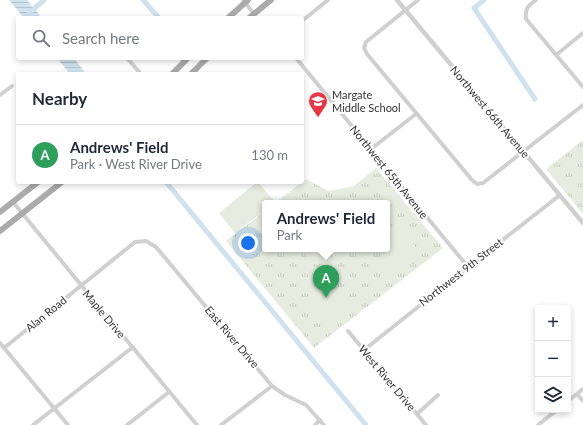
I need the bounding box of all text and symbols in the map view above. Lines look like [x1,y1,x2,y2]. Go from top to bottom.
search box [16,16,304,60]
icon: search [30,27,52,49]
text: Search here [62,29,139,47]
street label: Northwest 66th Avenue [448,63,533,160]
text: Nearby [32,88,87,109]
place label: Margate Middle School [332,88,401,114]
school or university icon: Margate Middle School [307,90,329,118]
street label: Northwest 65th Avenue [348,122,431,221]
text: Andrews' Field [70,138,169,156]
text: A [40,147,50,163]
text: 130 m [251,147,288,163]
text: Park · West River Drive [70,156,202,172]
popup [262,200,390,252]
text: Andrews' Field [277,209,375,227]
text: Park [277,227,302,243]
your location [238,233,258,253]
street label: Northwest 9th Street [416,235,505,308]
pin: A [313,265,339,298]
street label: Maple Drive [80,287,128,341]
street label: Alan Road [23,293,69,334]
street label: East River Drive [203,303,262,370]
map controls [535,305,571,413]
button: + [535,305,571,341]
button: − [535,341,571,377]
street label: West River Drive [356,342,419,413]
button: layers [535,377,571,413]

